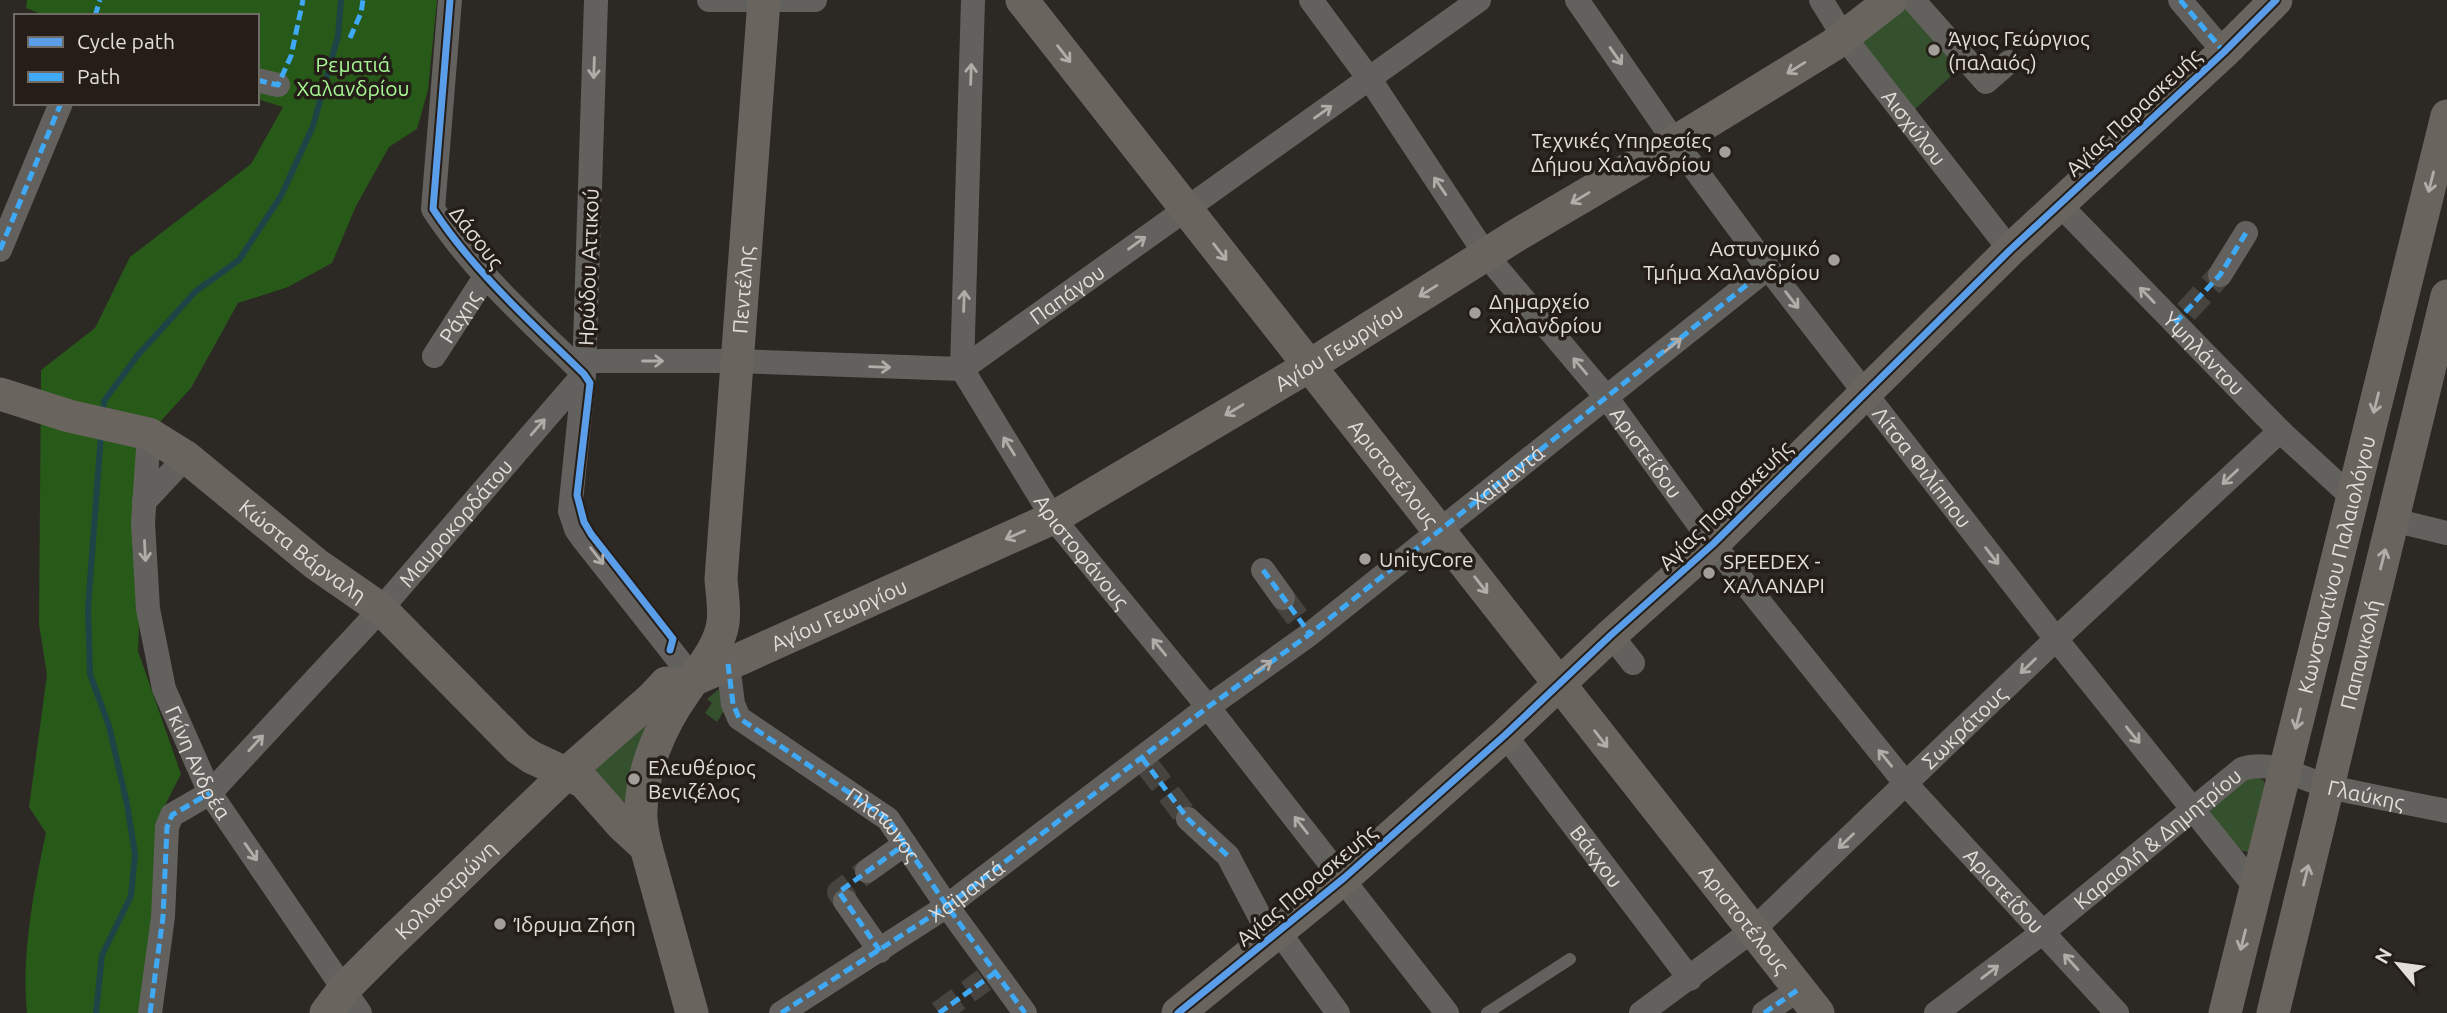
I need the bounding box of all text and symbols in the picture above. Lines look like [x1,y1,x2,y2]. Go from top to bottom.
legend [14,14,259,105]
place label: Άγιος Γεώργιος (παλαιός) [1948,26,2090,74]
text: Cycle path [77,29,175,53]
marker: Άγιος Γεώργιος (παλαιός) [1926,42,1942,58]
street label: Αγίας Παρασκευής [2061,43,2206,181]
one-way arrow [1056,44,1072,62]
one-way arrow [1609,46,1623,65]
park label: Ρεματιά Χαλανδρίου [296,52,410,100]
one-way arrow [587,56,600,79]
one-way arrow [1786,61,1806,75]
one-way arrow [964,63,978,86]
text: Path [77,64,120,88]
street label: Αισχύλου [1877,85,1951,170]
one-way arrow [1313,105,1332,119]
place label: Τεχνικές Υπηρεσίες Δήμου Χαλανδρίου [1531,128,1711,176]
marker: Τεχνικές Υπηρεσίες Δήμου Χαλανδρίου [1717,144,1733,160]
one-way arrow [2424,170,2437,193]
one-way arrow [1433,177,1448,196]
street label: Ηρώδου Αττικού [573,188,603,346]
one-way arrow [1570,192,1590,206]
street label: Δάσους [445,201,509,273]
one-way arrow [1127,236,1146,251]
place label: Αστυνομικό Τμήμα Χαλανδρίου [1643,236,1820,284]
one-way arrow [1212,242,1227,260]
street label: Πεντέλης [727,245,758,334]
marker: Αστυνομικό Τμήμα Χαλανδρίου [1826,252,1842,268]
street label: Παπάγου [1025,259,1109,329]
one-way arrow [1419,284,1438,299]
street label: Ράχης [434,286,485,347]
one-way arrow [2139,287,2156,304]
place label: Δημαρχείο Χαλανδρίου [1489,289,1602,337]
one-way arrow [958,290,971,313]
one-way arrow [1785,290,1800,308]
street label: Αγίου Γεωργίου [1270,298,1407,396]
marker: Δημαρχείο Χαλανδρίου [1467,305,1483,321]
street label: Υψηλάντου [2158,306,2250,400]
one-way arrow [1663,337,1681,352]
one-way arrow [641,354,664,368]
one-way arrow [1572,357,1588,375]
one-way arrow [869,360,892,373]
one-way arrow [2369,391,2382,414]
street label: Αριστείδου [1606,402,1688,503]
street label: Λίτσα Φιλίππου [1868,402,1977,532]
one-way arrow [1225,404,1245,418]
street label: Αριστοτέλους [1344,415,1444,532]
one-way arrow [530,418,546,436]
street label: Κωνσταντίνου Παλαιολόγου [2293,433,2379,696]
street label: Αγίας Παρασκευής [1654,435,1797,575]
one-way arrow [1002,436,1016,456]
street label: Χαϊμαντά [1465,440,1549,514]
street label: Μαυροκορδάτου [394,454,517,592]
one-way arrow [2222,469,2239,486]
street label: Αριστοφάνους [1030,490,1135,614]
street label: Κώστα Βάρναλη [235,494,371,607]
one-way arrow [1005,529,1027,542]
one-way arrow [138,539,151,562]
one-way arrow [589,546,604,565]
place label: UnityCore [1379,547,1474,571]
one-way arrow [1985,547,2000,565]
one-way arrow [2377,548,2390,571]
place label: SPEEDEX - ΧΑΛΑΝΔΡΙ [1723,549,1825,597]
marker: UnityCore [1357,551,1373,567]
marker: SPEEDEX - ΧΑΛΑΝΔΡΙ [1701,565,1717,581]
street label: Αγίου Γεωργίου [767,573,911,655]
one-way arrow [1474,575,1489,594]
street label: Παπανικολή [2335,597,2385,712]
one-way arrow [1151,639,1167,657]
one-way arrow [2020,658,2037,675]
one-way arrow [1253,660,1272,674]
street label: Σωκράτους [1917,681,2012,773]
street label: Γκίνη Ανδρέα [161,702,236,824]
one-way arrow [2291,707,2304,730]
one-way arrow [2126,725,2141,743]
one-way arrow [1593,729,1609,747]
one-way arrow [248,735,265,752]
one-way arrow [1877,749,1893,767]
place label: Ελευθέριος Βενιζέλος [648,755,756,803]
street label: Καραολή & Δημητρίου [2069,763,2246,914]
marker: Ελευθέριος Βενιζέλος [626,771,642,787]
street label: Γλαύκης [2325,775,2407,814]
street label: Πλάτωνος [842,782,925,866]
one-way arrow [1294,816,1309,835]
street label: Αγίας Παρασκευής [1231,819,1381,951]
street label: Βάκχου [1566,820,1628,892]
one-way arrow [1838,832,1855,849]
street label: Κολοκοτρώνη [390,836,501,944]
one-way arrow [244,842,258,861]
street label: Αριστείδου [1959,843,2049,938]
street label: Χαϊμαντά [924,855,1009,927]
street label: Αριστοτέλους [1695,860,1794,978]
one-way arrow [2300,864,2314,887]
place label: Ίδρυμα Ζήση [513,912,636,936]
marker: Ίδρυμα Ζήση [492,916,508,932]
one-way arrow [2236,928,2250,951]
north arrow [2363,929,2433,999]
text: N [2370,944,2396,967]
one-way arrow [2063,953,2079,971]
one-way arrow [1981,964,1999,979]

